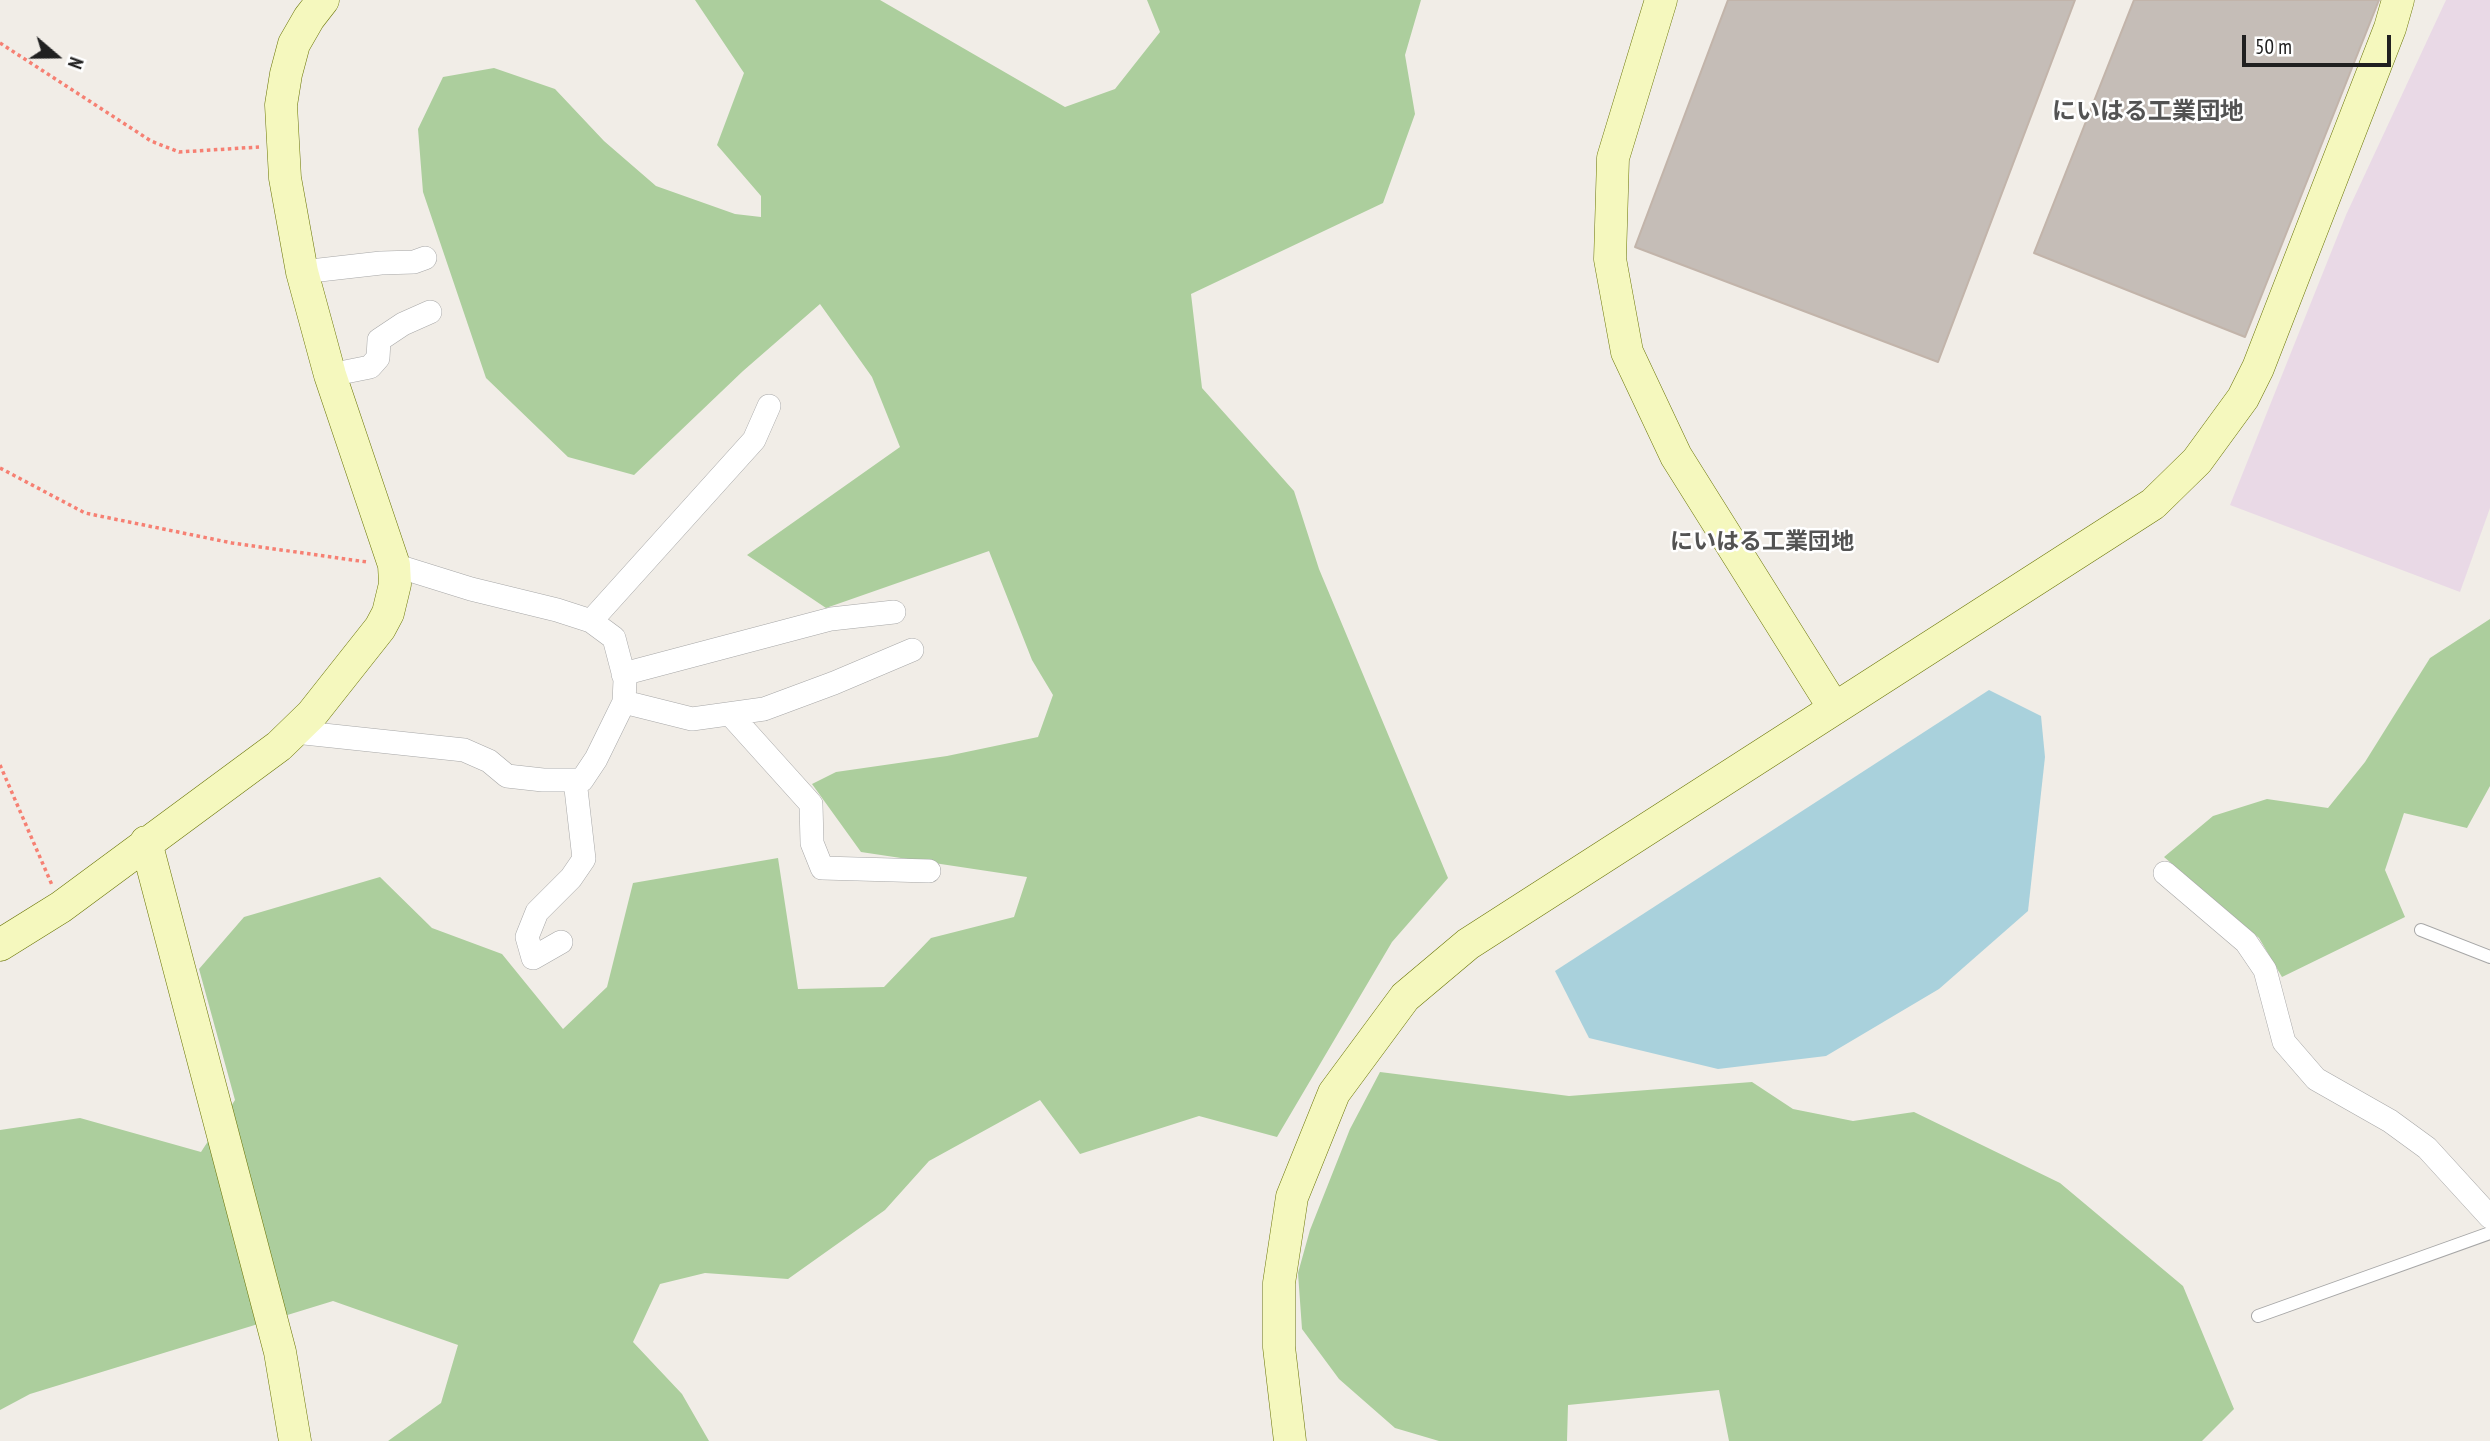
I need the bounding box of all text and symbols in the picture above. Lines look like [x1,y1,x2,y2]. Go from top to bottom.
north arrow [21,21,91,91]
scale bar [2245,21,2394,65]
text: 50 m [2255,33,2292,60]
text: N [63,54,89,72]
district label: にいはる工業団地 [2052,98,2244,126]
district label: にいはる工業団地 [1670,528,1854,556]

